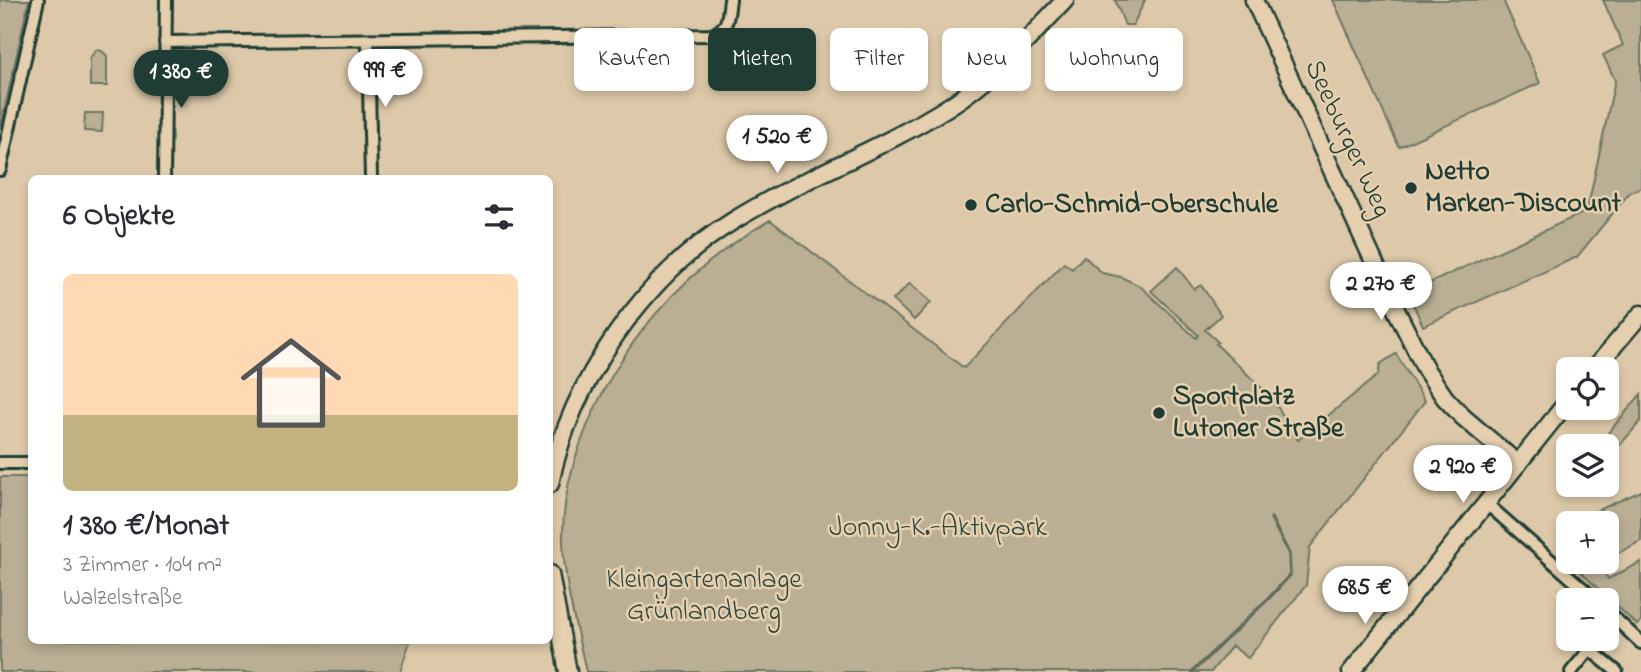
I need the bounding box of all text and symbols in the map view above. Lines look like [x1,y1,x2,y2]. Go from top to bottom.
chip: Kaufen [574,28,694,91]
chip: Mieten [708,28,816,91]
chip: Filter [830,28,928,91]
chip: Neu [942,28,1031,91]
chip: Wohnung [1045,28,1183,91]
pin: 1 380 € [116,50,246,110]
pin: 999 € [336,50,434,109]
street label: Seeburger Weg [1292,53,1402,225]
text: 999 € [364,55,406,88]
text: 1 380 € [150,56,212,89]
pin: 1 520 € [712,116,842,175]
text: 1 520 € [742,121,812,154]
place label: Netto Marken-Discount [1425,152,1621,225]
marker: Netto Marken-Discount [1403,180,1419,196]
place label: Carlo-Schmid-Oberschule [985,185,1280,226]
text: 6 Objekte [63,195,175,239]
marker: Carlo-Schmid-Oberschule [963,197,979,213]
icon: filters [480,198,518,236]
pin: 2 270 € [1316,262,1446,322]
text: 2 270 € [1346,268,1416,301]
icon: home [228,320,354,446]
map controls [1556,357,1619,651]
button: locate [1556,357,1619,420]
place label: Sportplatz Lutoner Straße [1173,377,1345,450]
marker: Sportplatz Lutoner Straße [1151,405,1167,421]
button: layers [1556,434,1619,497]
pin: 2 920 € [1398,446,1528,505]
text: 2 920 € [1429,451,1497,484]
text: 1 380 €/Monat [63,505,229,549]
park label: Jonny-K.-Aktivpark [829,508,1048,549]
button: + [1556,511,1619,574]
text: 3 Zimmer · 104 m² [63,549,222,582]
park label: Kleingartenanlage Grünlandberg [606,560,802,633]
pin: 685 € [1316,566,1414,626]
text: 685 € [1338,572,1392,605]
text: Walzelstraße [63,582,182,615]
button: − [1556,588,1619,651]

